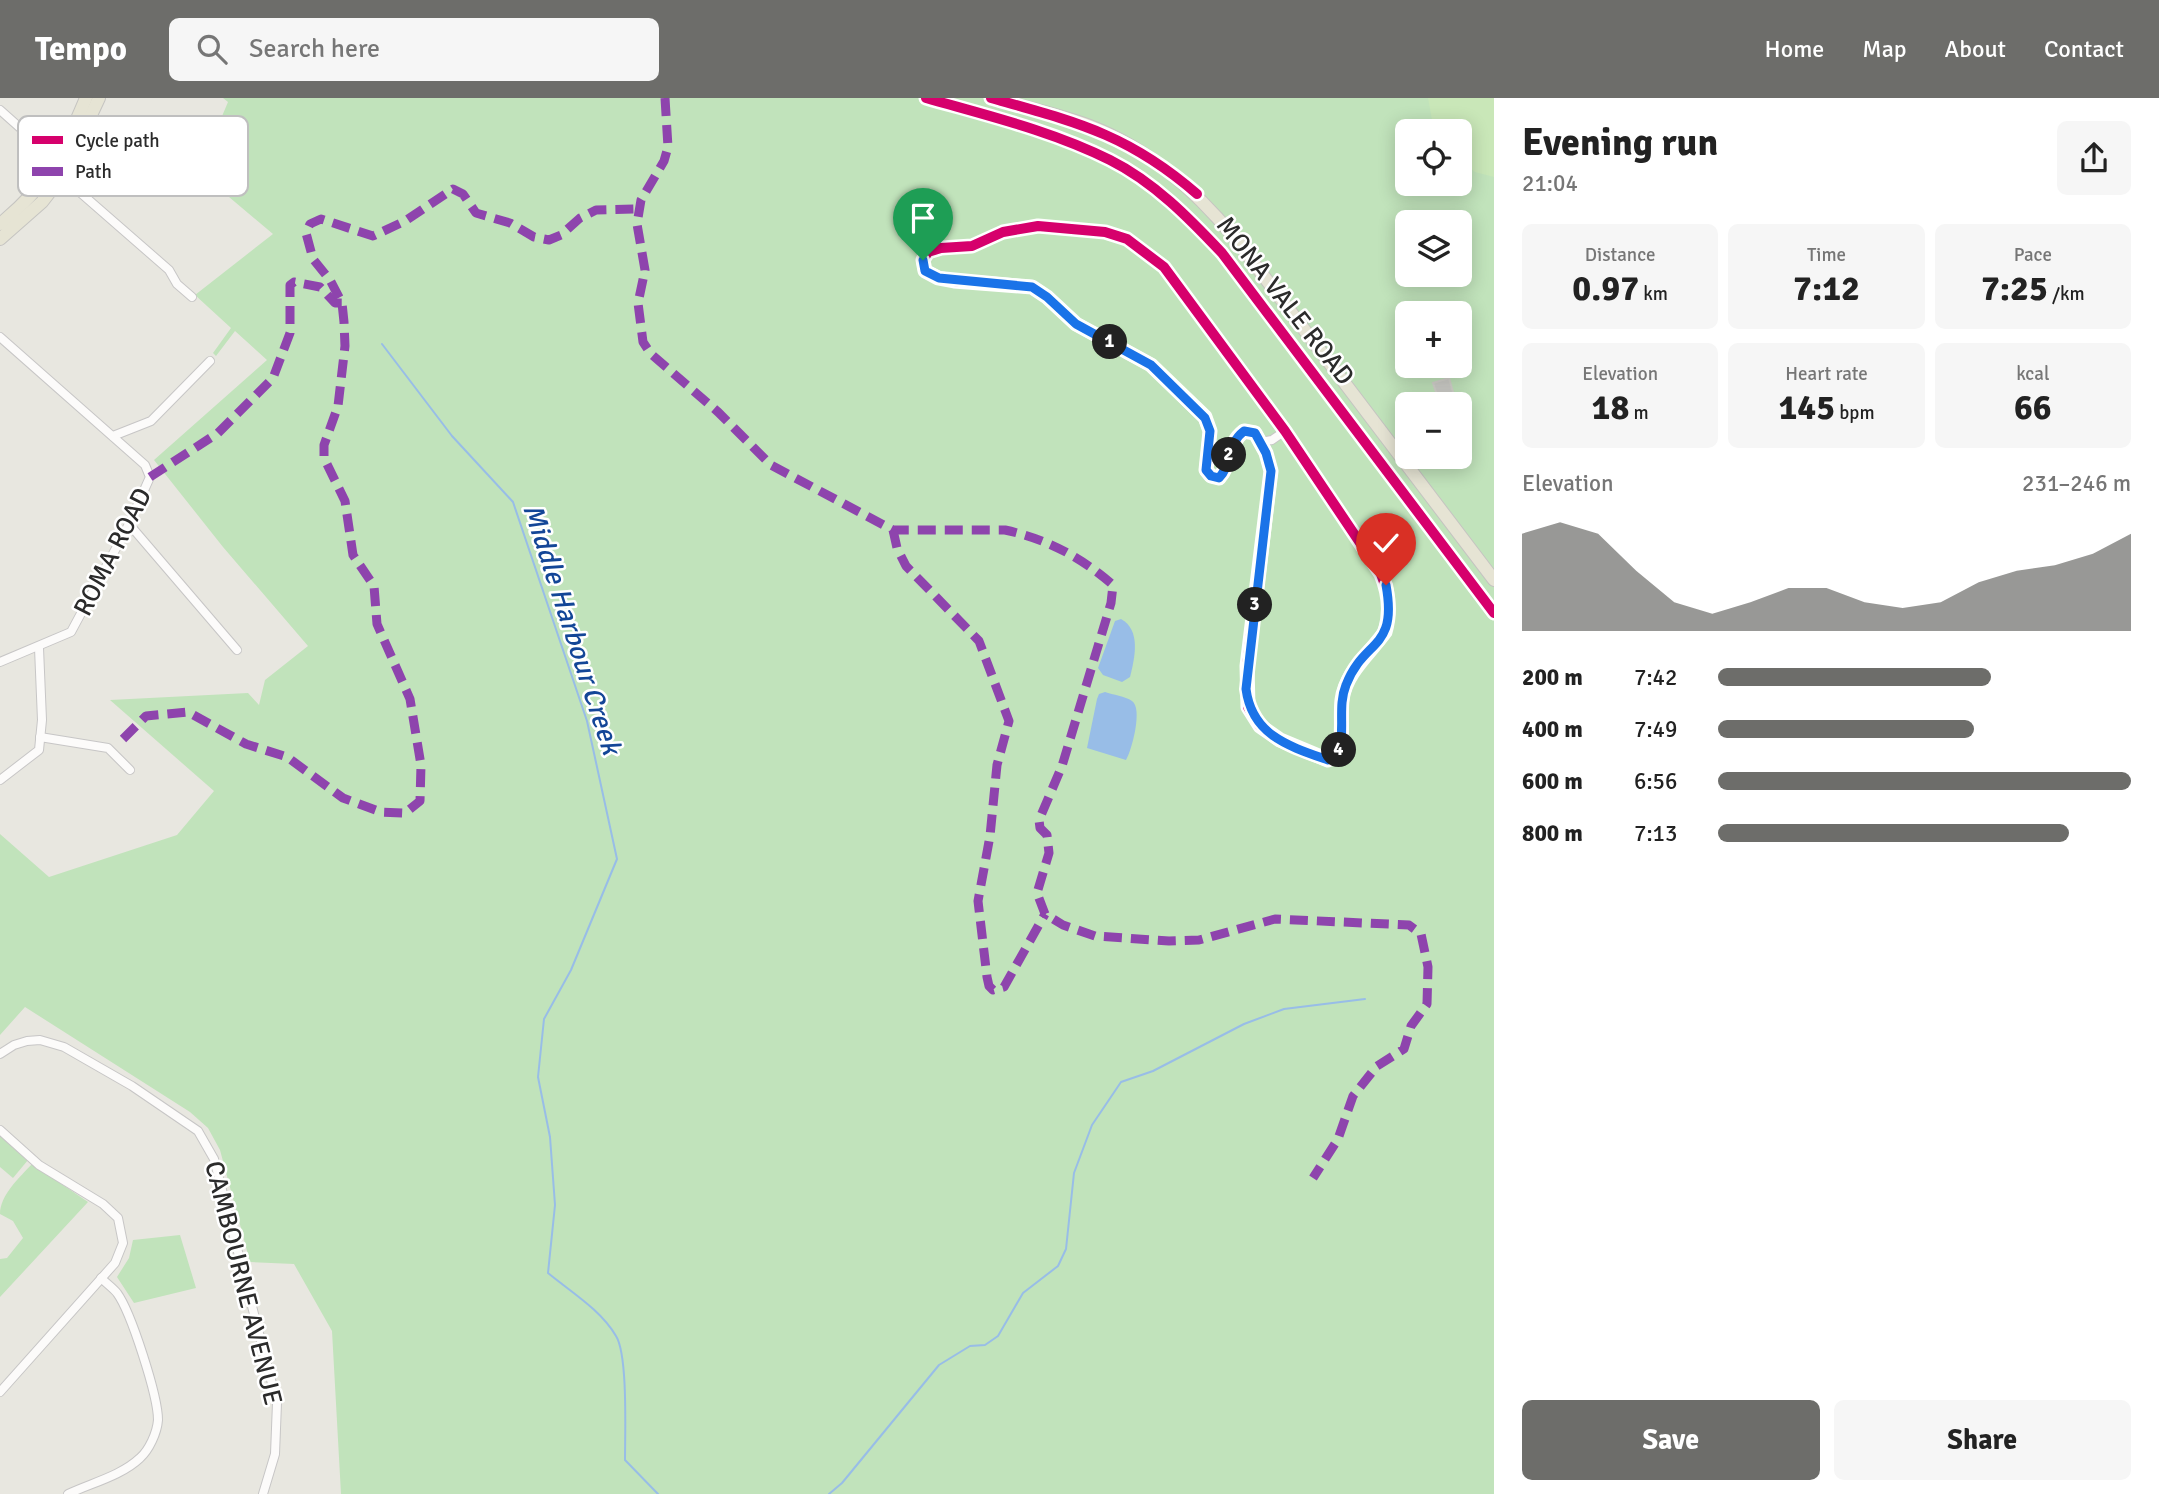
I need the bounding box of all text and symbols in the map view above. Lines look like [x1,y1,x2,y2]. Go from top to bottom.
search box [169,18,659,81]
text: Tempo [35,29,127,70]
icon: search [193,30,231,68]
text: Search here [249,33,380,65]
text: Home [1764,34,1824,64]
text: Map [1862,34,1907,64]
text: About [1945,34,2006,64]
text: Contact [2044,34,2124,64]
legend [18,116,248,196]
map controls [1395,119,1472,469]
button: locate [1395,119,1472,196]
text: Evening run [1522,119,1718,166]
button: share [2057,121,2131,195]
text: Cycle path [75,129,160,153]
text: Path [75,160,112,184]
text: 21:04 [1522,169,1578,198]
pin [893,188,953,260]
icon: arrive [904,199,942,237]
street label: MONA VALE ROAD [1209,210,1361,392]
button: layers [1395,210,1472,287]
text: Distance [1585,243,1656,267]
text: Time [1807,243,1846,267]
text: Pace [2014,243,2052,267]
text: 0.97 [1572,267,1639,310]
text: 7:12 [1793,267,1860,310]
text: 7:25 [1981,267,2048,310]
text: km [1639,282,1668,306]
text: /km [2048,282,2085,306]
button: + [1395,301,1472,378]
pin: 1 [1092,324,1128,360]
text: 1 [1104,329,1115,353]
text: Elevation [1582,362,1658,386]
text: Heart rate [1785,362,1868,386]
text: kcal [2016,362,2049,386]
text: 18 [1592,386,1629,429]
text: 145 [1778,386,1835,429]
text: 66 [2014,386,2052,429]
button: − [1395,392,1472,469]
text: m [1629,401,1649,425]
text: bpm [1835,401,1875,425]
pin: 2 [1212,438,1246,472]
text: 2 [1223,442,1234,466]
text: Elevation [1522,469,1614,498]
text: 231–246 m [2022,469,2131,498]
street label: ROMA ROAD [67,483,159,621]
water label: Middle Harbour Creek [515,500,629,761]
pin [1356,513,1416,585]
icon: check [1367,524,1405,562]
pin: 3 [1238,588,1272,622]
text: 3 [1249,592,1260,616]
text: 200 m [1522,663,1583,692]
text: 7:42 [1634,663,1677,692]
text: 400 m [1522,715,1583,744]
text: 7:49 [1634,715,1677,744]
pin: 4 [1322,732,1356,768]
text: 4 [1333,737,1344,761]
text: 600 m [1522,767,1583,796]
text: 6:56 [1634,767,1677,796]
text: 800 m [1522,819,1583,848]
text: 7:13 [1634,819,1677,848]
street label: CAMBOURNE AVENUE [197,1158,289,1408]
button: Save [1522,1400,1820,1480]
button: Share [1834,1400,2131,1480]

